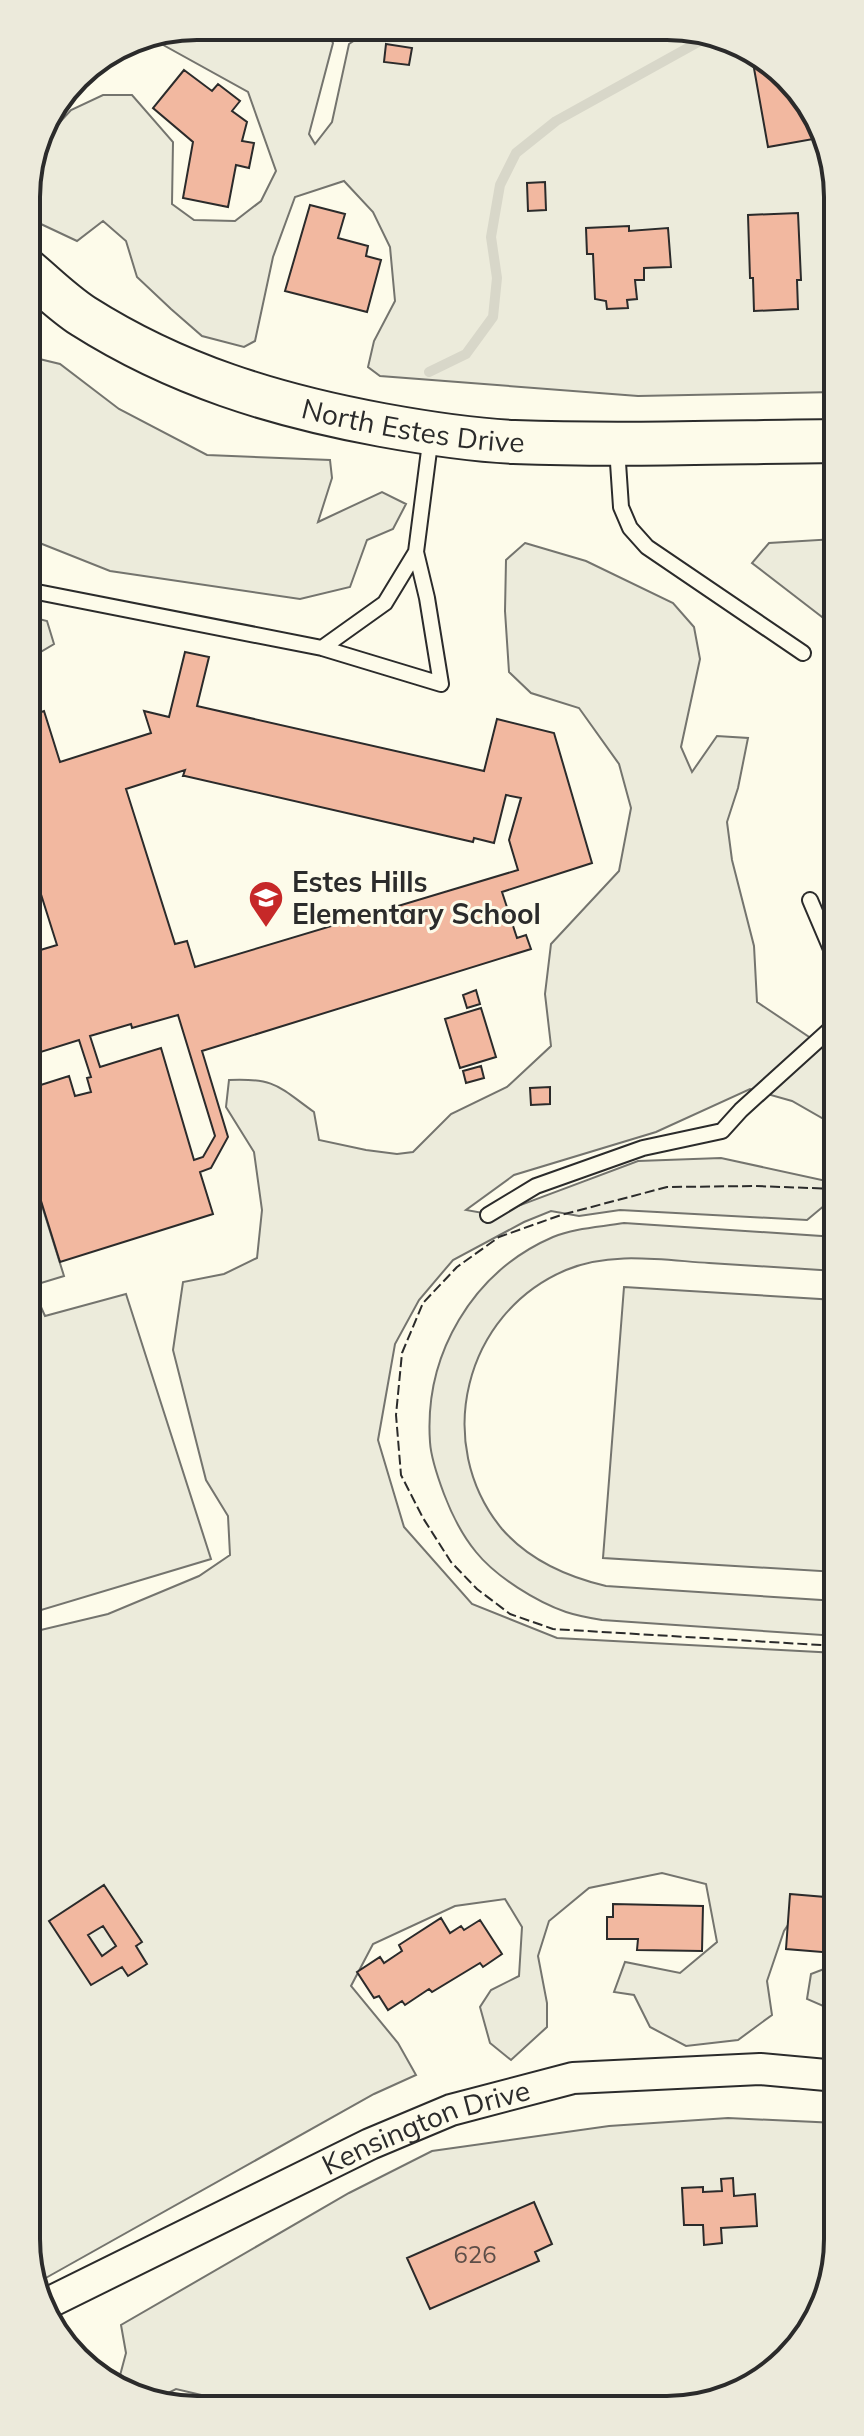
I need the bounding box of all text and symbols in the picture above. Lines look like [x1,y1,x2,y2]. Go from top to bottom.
street label: North Estes Drive [298,390,525,459]
place label: Estes Hills Elementary School [292,864,541,931]
school or university icon: Estes Hills Elementary School [247,879,285,929]
street label: Kensington Drive [316,2072,533,2182]
house number: 626 [453,2239,497,2269]

